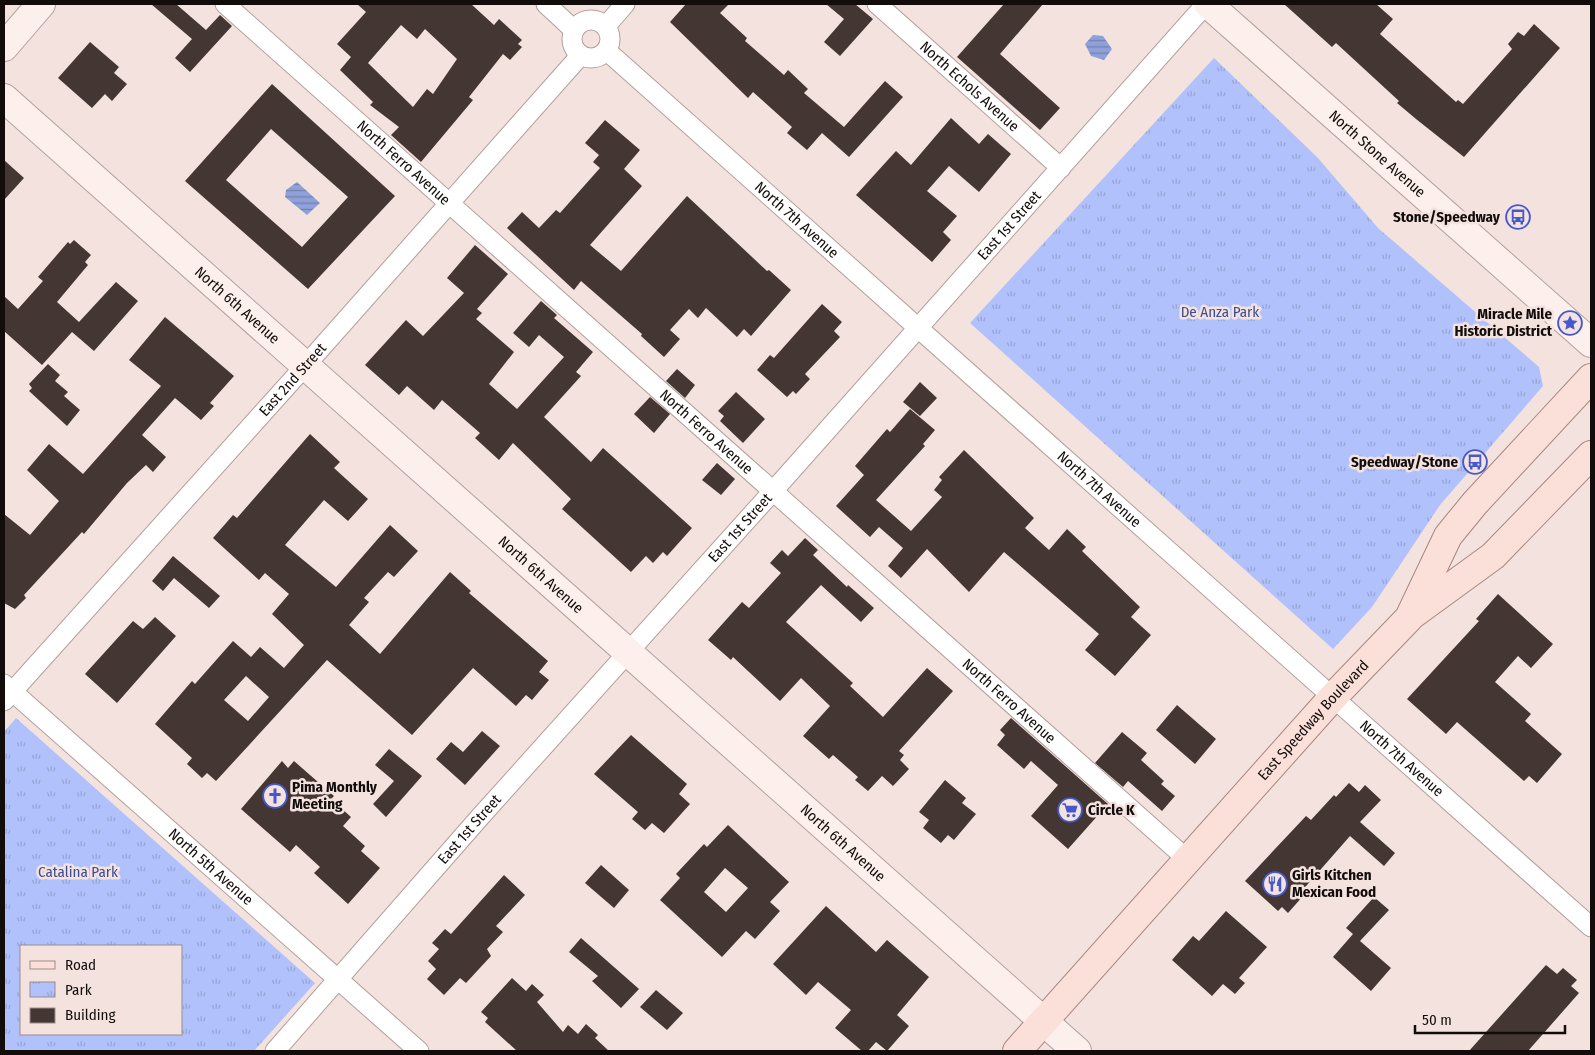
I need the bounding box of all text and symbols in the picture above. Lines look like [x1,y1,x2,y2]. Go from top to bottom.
street label: North Echols Avenue [916,38,1023,135]
street label: North Stone Avenue [1325,106,1429,201]
street label: North Ferro Avenue [353,117,454,209]
street label: North 7th Avenue [751,178,842,262]
street label: East 1st Street [974,187,1045,264]
bus stop icon: Stone/Speedway [1505,204,1531,230]
place label: Stone/Speedway [1393,208,1501,226]
street label: North 6th Avenue [191,263,283,348]
park label: De Anza Park [1181,303,1259,321]
place label: Miracle Mile Historic District [1455,305,1553,340]
place icon: Miracle Mile Historic District [1557,310,1583,336]
street label: East 2nd Street [255,339,330,420]
street label: North Ferro Avenue [656,386,757,478]
street label: North 7th Avenue [1054,447,1145,531]
bus stop icon: Speedway/Stone [1462,449,1488,475]
place label: Speedway/Stone [1351,453,1458,471]
street label: East 1st Street [704,490,776,566]
street label: North 6th Avenue [495,532,587,617]
street label: North Ferro Avenue [959,655,1059,747]
street label: East Speedway Boulevard [1254,656,1372,784]
street label: North 7th Avenue [1356,716,1447,800]
place label: Pima Monthly Meeting [292,778,378,813]
church icon: Pima Monthly Meeting [262,783,288,809]
street label: East 1st Street [434,791,505,868]
supermarket icon: Circle K [1057,797,1083,823]
street label: North 6th Avenue [797,801,889,886]
place label: Circle K [1088,801,1135,819]
street label: North 5th Avenue [165,825,257,909]
park label: Catalina Park [38,863,118,881]
place label: Girls Kitchen Mexican Food [1292,866,1376,901]
restaurant icon: Girls Kitchen Mexican Food [1262,871,1288,897]
legend [20,945,182,1035]
text: Road [65,956,96,974]
text: Park [65,981,92,999]
scale bar [1415,1002,1565,1034]
text: Building [65,1006,116,1024]
text: 50 m [1422,1011,1452,1029]

